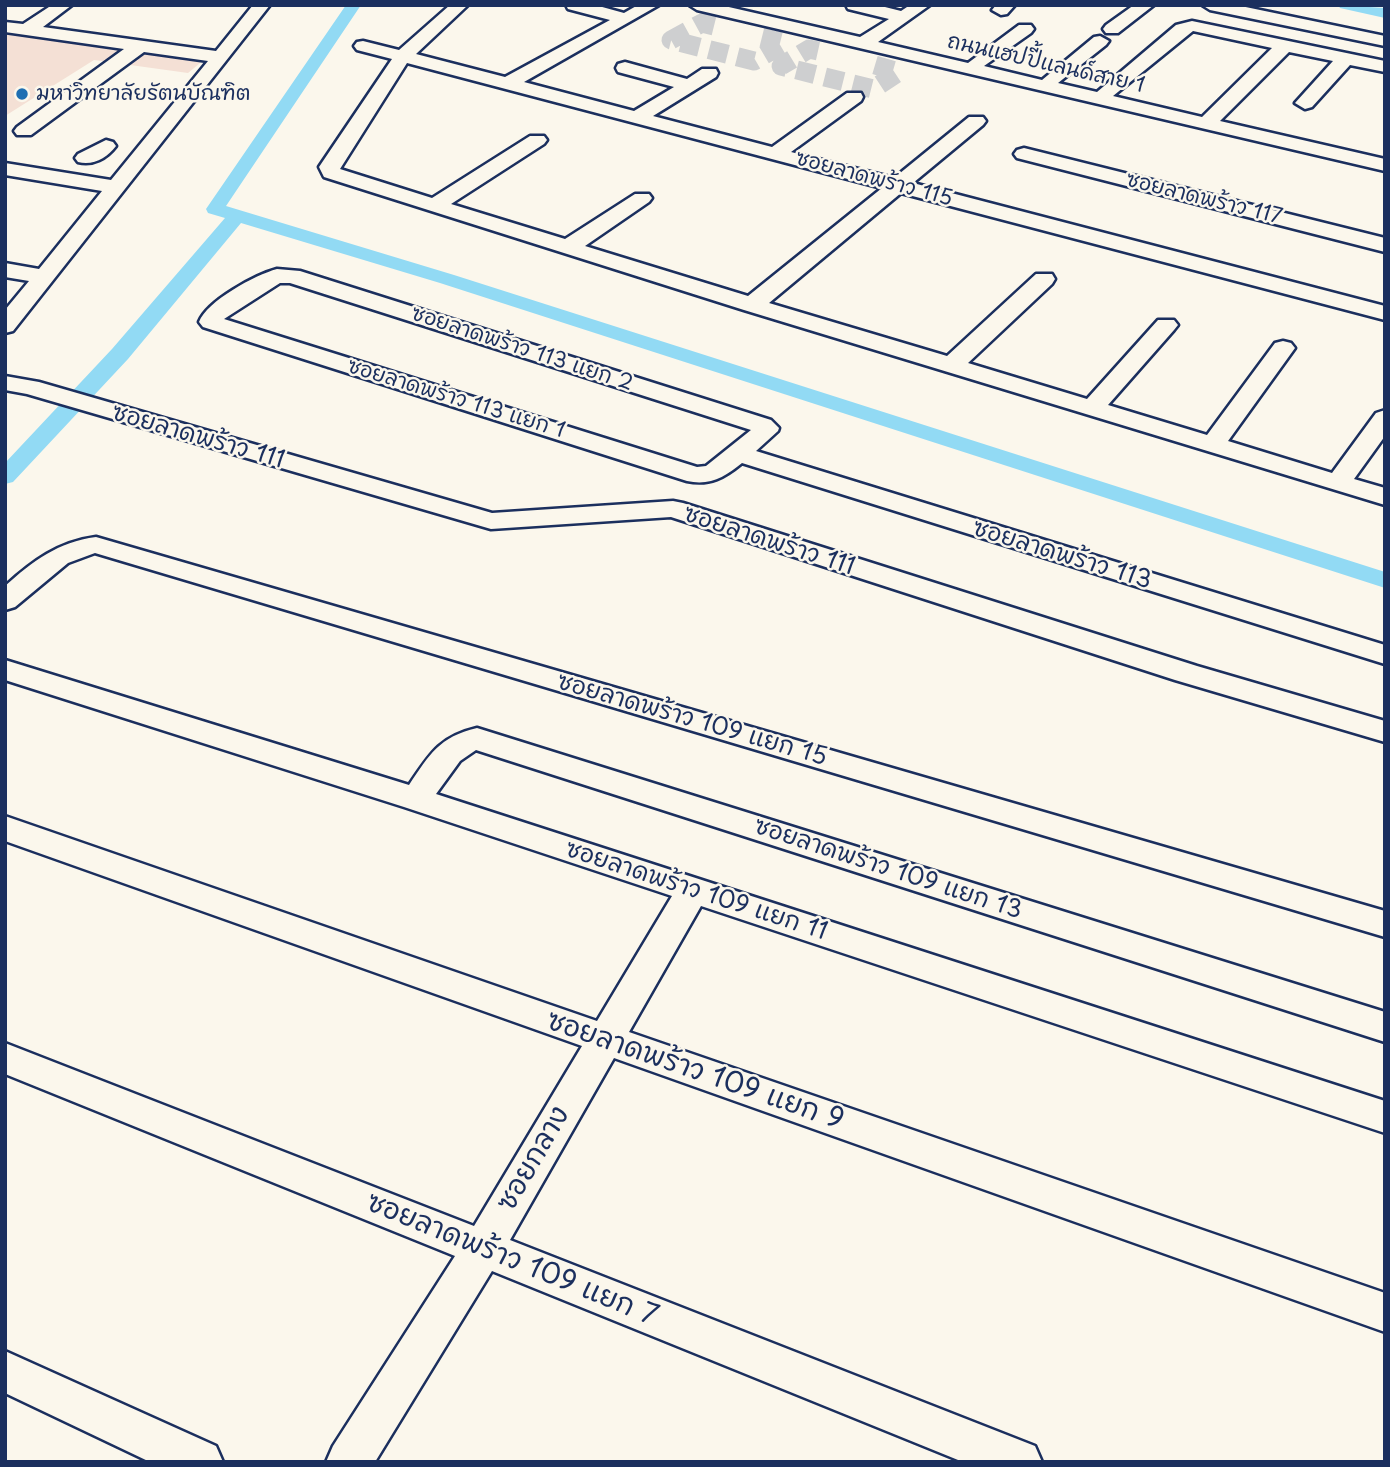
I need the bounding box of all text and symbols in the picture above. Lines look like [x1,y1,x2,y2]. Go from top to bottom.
street label: ถนนแฮปปี้แลนด์สาย 1 [945,29,1147,99]
place label: มหาวิทยาลัยรัตนบัณฑิต [36,81,251,107]
marker: มหาวิทยาลัยรัตนบัณฑิต [14,86,30,102]
street label: ซอยลาดพร้าว 115 [793,146,955,212]
street label: ซอยลาดพร้าว 117 [1123,167,1285,231]
street label: ซอยลาดพร้าว 113 แยก 2 [408,301,636,397]
street label: ซอยลาดพร้าว 113 แยก 1 [344,354,568,444]
street label: ซอยลาดพร้าว 111 [108,399,288,475]
street label: ซอยลาดพร้าว 111 [680,500,858,582]
street label: ซอยลาดพร้าว 113 [969,514,1155,596]
street label: ซอยลาดพร้าว 109 แยก 15 [554,668,830,772]
street label: ซอยลาดพร้าว 109 แยก 13 [750,812,1026,926]
street label: ซอยลาดพร้าว 109 แยก 11 [561,835,831,947]
street label: ซอยลาดพร้าว 109 แยก 9 [542,1004,848,1138]
street label: ซอยกลาง [491,1101,577,1217]
street label: ซอยลาดพร้าว 109 แยก 7 [361,1186,663,1334]

